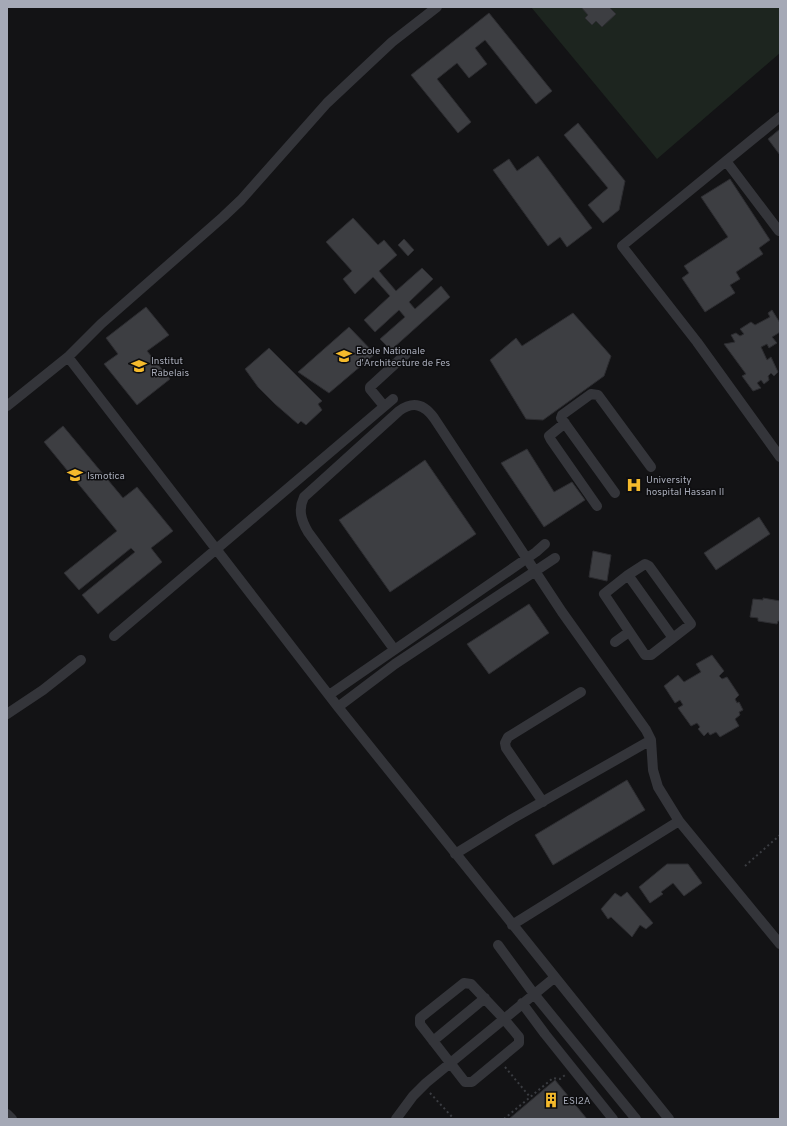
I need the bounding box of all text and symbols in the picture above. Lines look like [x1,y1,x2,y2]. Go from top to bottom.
place label: Ecole Nationale d'Architecture de Fes [356,345,451,370]
school or university icon: Ecole Nationale d'Architecture de Fes [335,347,353,365]
place label: Institut Rabelais [151,355,189,380]
school or university icon: Institut Rabelais [130,357,148,375]
school or university icon: Ismotica [66,466,84,484]
place label: Ismotica [87,470,125,483]
place label: University hospital Hassan II [646,474,724,499]
hospital icon: University hospital Hassan II [625,476,643,494]
building icon: ESI2A [542,1091,560,1109]
place label: ESI2A [563,1095,591,1108]

